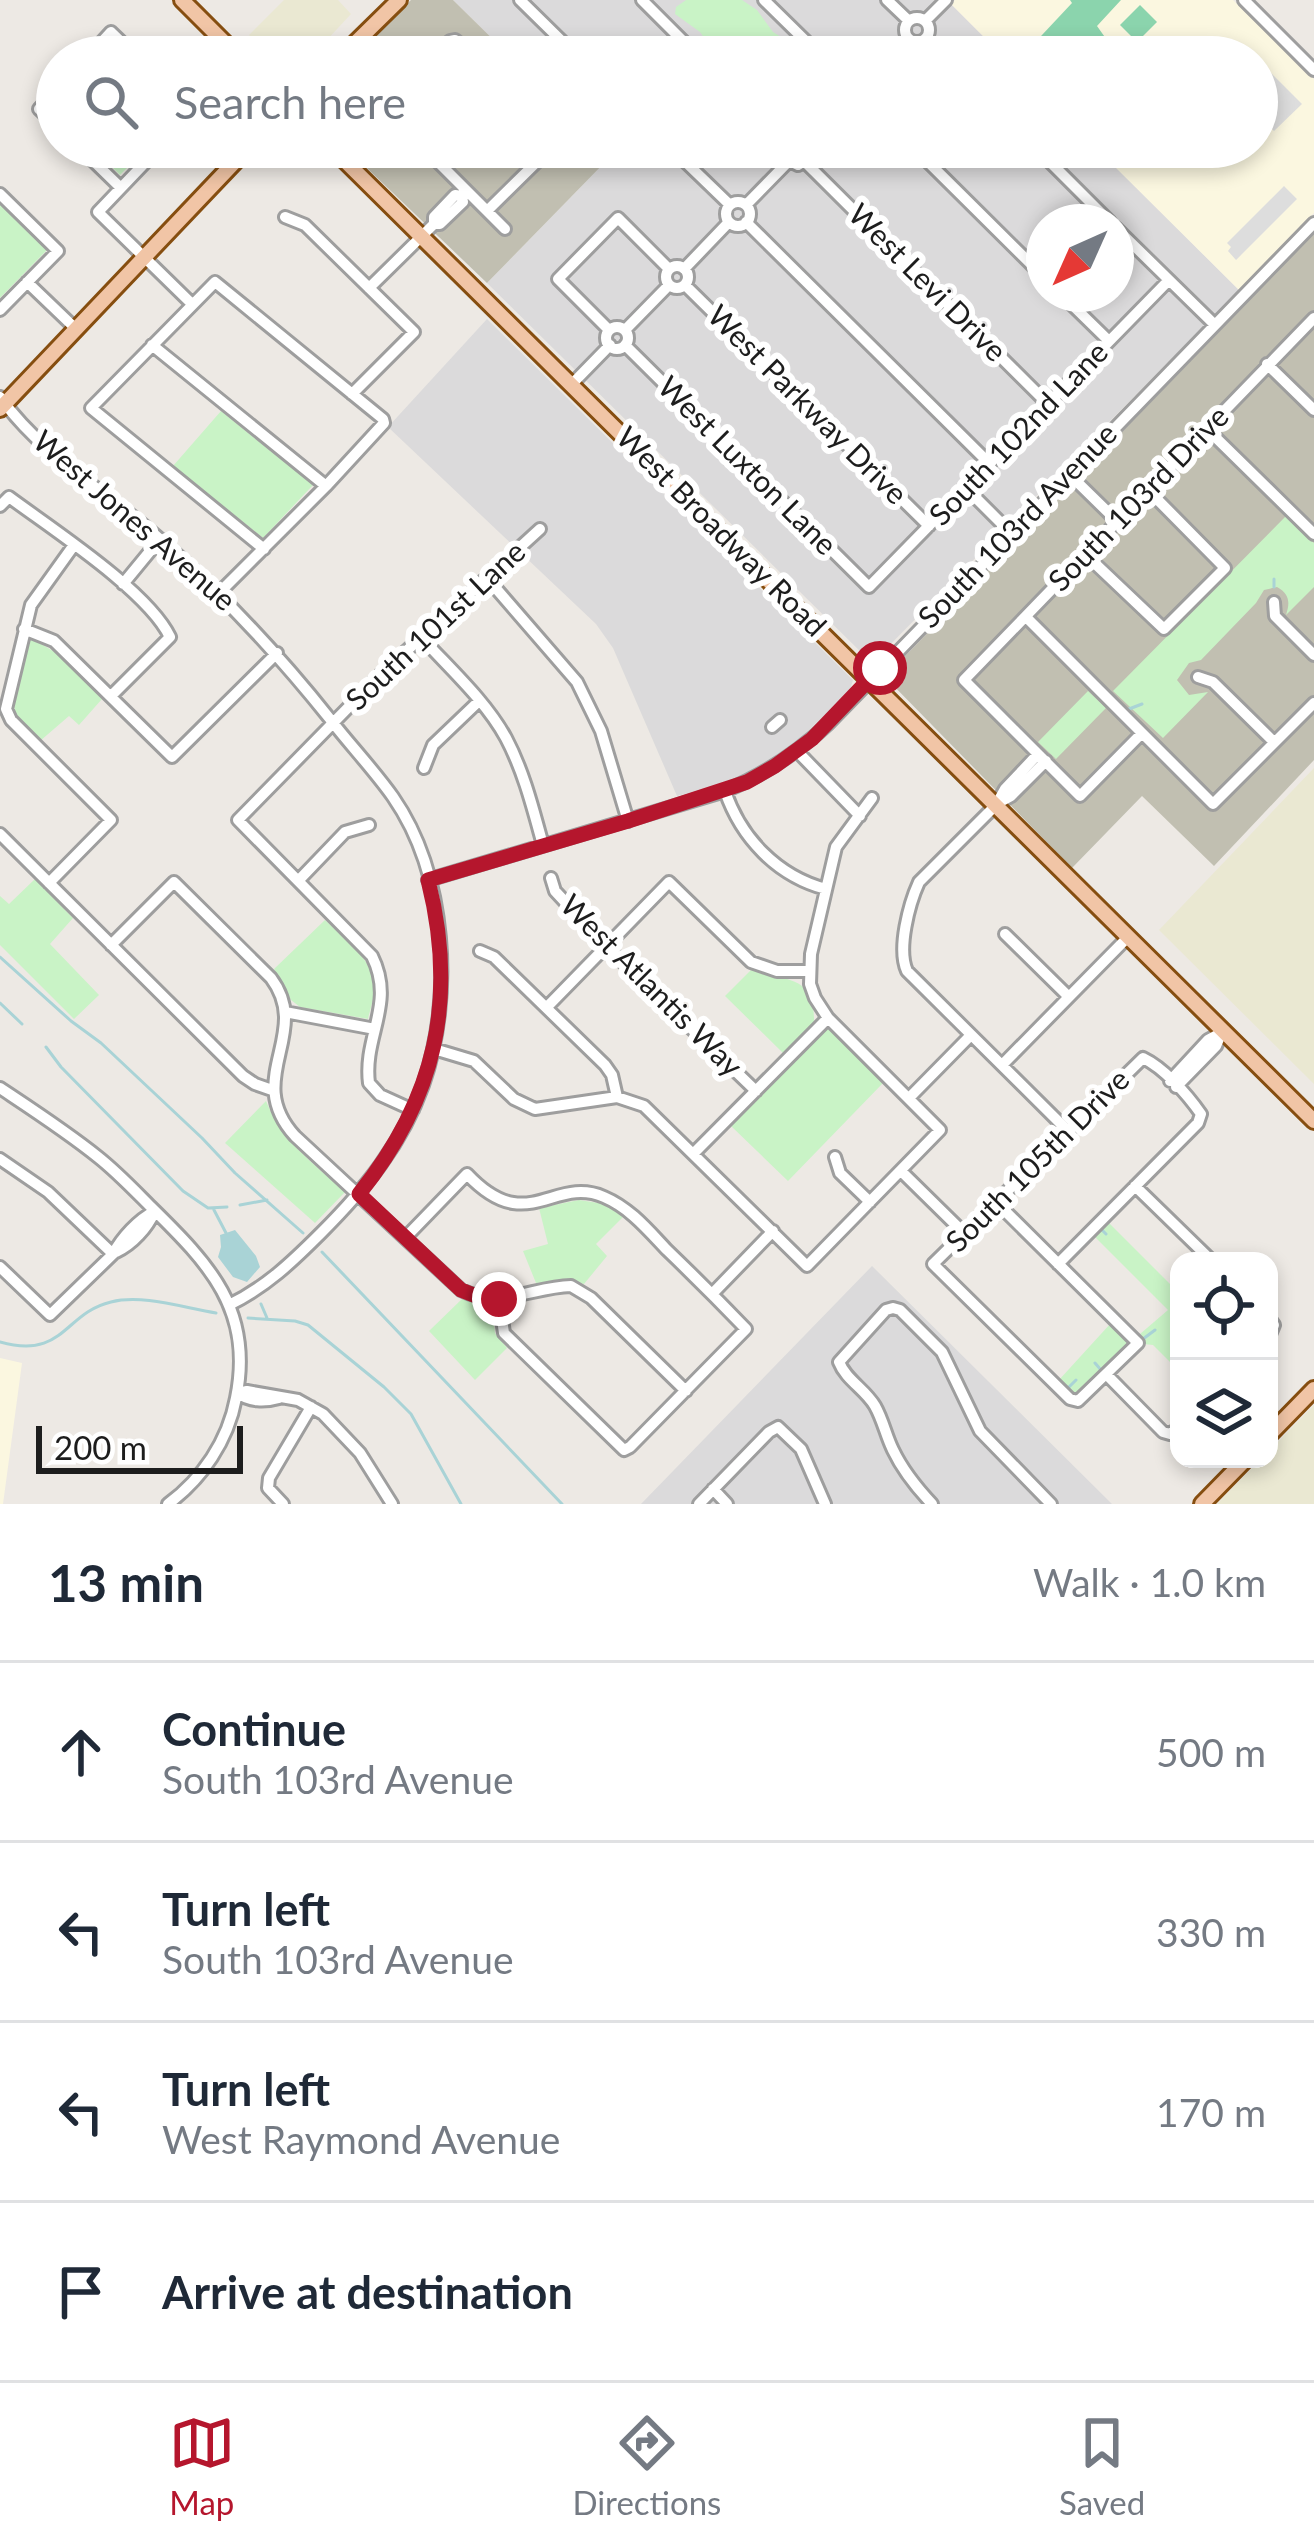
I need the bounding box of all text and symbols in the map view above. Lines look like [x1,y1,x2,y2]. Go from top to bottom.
search box [36,36,1278,168]
icon: search [78,69,144,135]
text: Search here [174,75,406,129]
street label: West Levi Drive [842,195,1015,368]
north arrow [1026,204,1134,312]
street label: West Parkway Drive [701,296,916,511]
street label: South 102nd Lane [921,333,1114,532]
street label: West Luxton Lane [652,368,845,561]
street label: South 103rd Drive [1040,397,1235,598]
street label: South 103rd Avenue [910,415,1123,634]
street label: West Broadway Road [610,418,835,643]
street label: West Jones Avenue [27,422,244,617]
street label: South 101st Lane [338,532,532,717]
route start [853,641,907,695]
street label: West Atlantis Way [554,886,751,1083]
street label: South 105th Drive [938,1061,1136,1259]
map controls [1170,1252,1278,1468]
button: locate [1170,1252,1278,1360]
route end [472,1272,526,1326]
button: layers [1170,1360,1278,1468]
scale bar [36,1420,243,1473]
text: 200 m [54,1427,147,1467]
text: 13 min [48,1552,204,1613]
text: Walk · 1.0 km [1033,1559,1266,1605]
text: Continue [162,1702,346,1756]
icon: ahead [48,1719,114,1785]
text: 500 m [1156,1729,1266,1775]
text: South 103rd Avenue [162,1756,514,1802]
text: Turn left [162,1882,330,1936]
icon: left [48,1899,114,1965]
text: 330 m [1156,1909,1266,1955]
text: South 103rd Avenue [162,1936,514,1982]
text: Turn left [162,2062,330,2116]
icon: left [48,2079,114,2145]
text: 170 m [1156,2089,1266,2135]
text: West Raymond Avenue [162,2116,560,2162]
icon: arrive [48,2259,114,2325]
text: Arrive at destination [162,2265,573,2319]
tab: Map [169,2410,235,2522]
tab: Directions [572,2410,721,2522]
tab: Saved [1059,2410,1145,2522]

